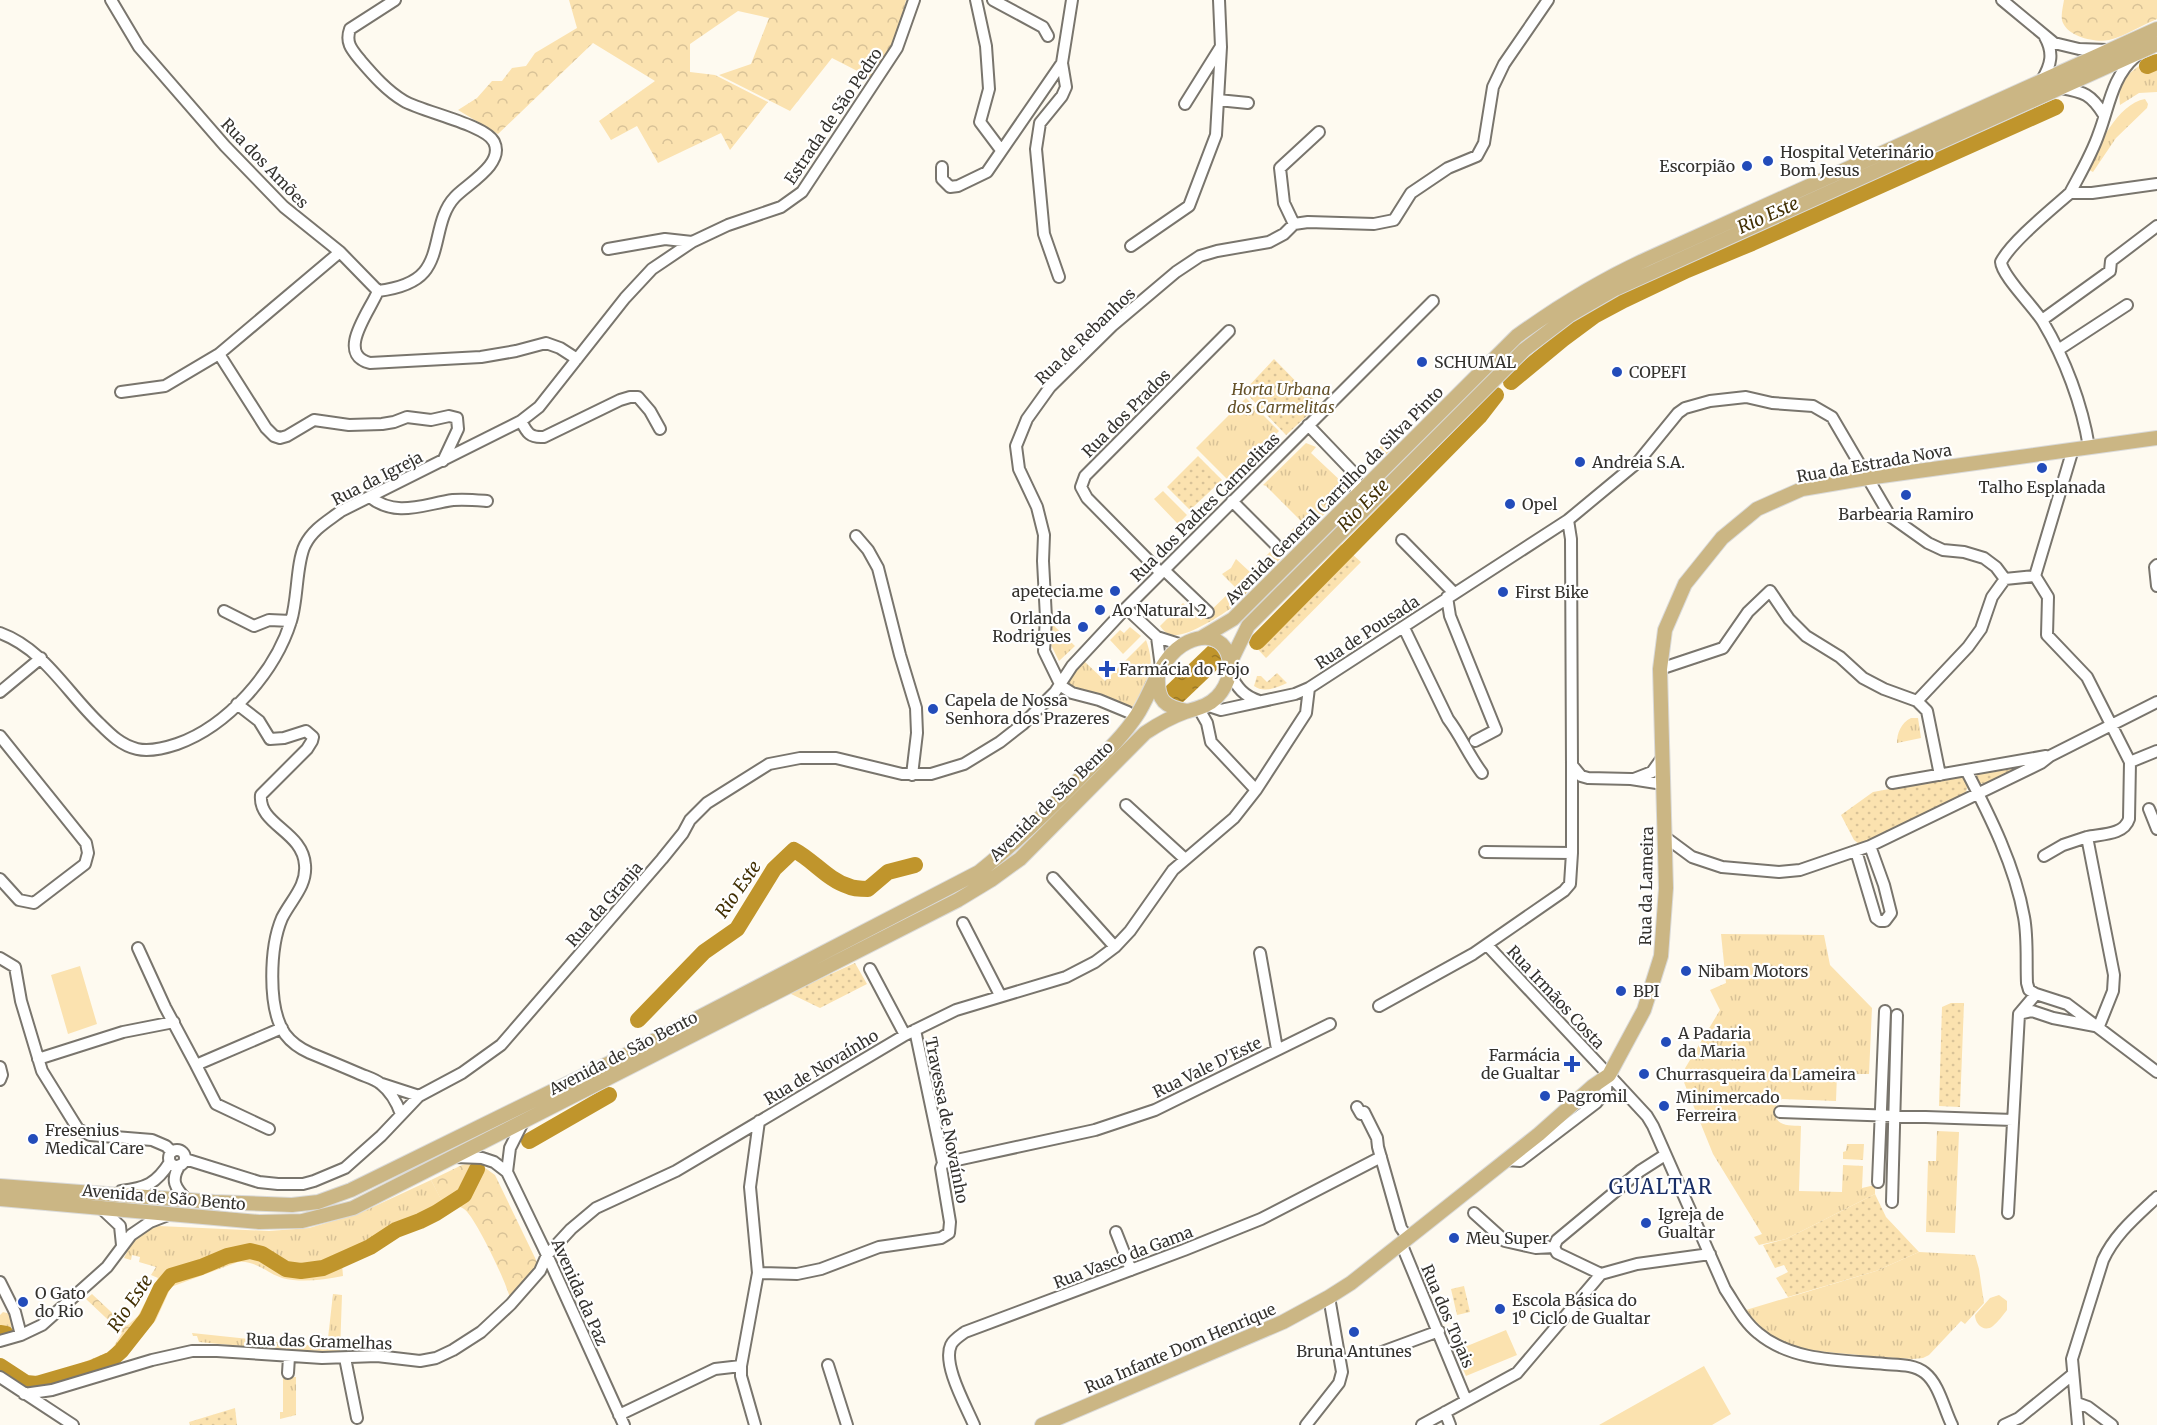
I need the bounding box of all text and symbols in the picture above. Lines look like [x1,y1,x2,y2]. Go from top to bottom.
street label: Estrada de São Pedro [780,44,886,188]
street label: Rua dos Amões [217,114,313,212]
place label: Hospital Veterinário Bom Jesus [1780,142,1934,180]
marker: Hospital Veterinário Bom Jesus [1761,154,1775,168]
place label: Escorpião [1659,156,1735,176]
marker: Escorpião [1740,159,1754,173]
water label: Rio Este [1734,191,1802,239]
street label: Rua de Rebanhos [1031,283,1139,389]
place label: SCHUMAL [1434,352,1516,372]
marker: SCHUMAL [1415,355,1429,369]
place label: COPEFI [1629,362,1686,382]
street label: Rua dos Prados [1078,365,1174,461]
marker: COPEFI [1610,365,1624,379]
park label: Horta Urbana dos Carmelitas [1227,379,1335,417]
street label: Avenida General Carrilho da Silva Pinto [1220,382,1447,609]
street label: Rua dos Padres Carmelitas [1126,428,1284,586]
street label: Rua da Estrada Nova [1795,439,1953,486]
street label: Rua da Igreja [328,446,426,509]
place label: Andreia S.A. [1591,452,1685,472]
marker: Andreia S.A. [1573,455,1587,469]
marker: Talho Esplanada [2035,461,2049,475]
water label: Rio Este [1332,474,1394,536]
place label: Talho Esplanada [1978,477,2106,497]
marker: Barbearia Ramiro [1899,488,1913,502]
place label: Opel [1522,494,1557,514]
marker: Opel [1503,497,1517,511]
place label: Barbearia Ramiro [1838,504,1974,524]
place label: apetecia.me [1012,581,1103,601]
place label: First Bike [1515,582,1589,602]
marker: apetecia.me [1108,584,1122,598]
marker: First Bike [1496,585,1510,599]
street label: Rua de Pousada [1311,591,1423,673]
place label: Ao Natural 2 [1111,600,1207,620]
marker: Ao Natural 2 [1093,603,1107,617]
place label: Orlanda Rodrigues [992,608,1071,646]
marker: Orlanda Rodrigues [1076,620,1090,634]
place label: Farmácia do Fojo [1119,659,1249,679]
marker: Farmácia do Fojo [1100,662,1114,676]
place label: Capela de Nossa Senhora dos Prazeres [945,690,1110,728]
marker: Capela de Nossa Senhora dos Prazeres [926,702,940,716]
street label: Avenida de São Bento [984,737,1117,866]
street label: Rua da Lameira [1635,826,1657,946]
water label: Rio Este [710,856,766,922]
street label: Rua da Granja [562,857,647,951]
street label: Rua Irmãos Costa [1503,941,1609,1053]
place label: Nibam Motors [1698,961,1808,981]
marker: Nibam Motors [1679,964,1693,978]
place label: BPI [1633,981,1660,1001]
marker: BPI [1614,984,1628,998]
street label: Avenida de São Bento [545,1007,701,1100]
place label: A Padaria da Maria [1677,1023,1752,1061]
street label: Rua de Novaínho [760,1025,882,1109]
street label: Rua Vale D'Este [1150,1032,1264,1102]
street label: Travessa de Novaínho [921,1035,973,1205]
marker: A Padaria da Maria [1659,1035,1673,1049]
place label: Farmácia de Gualtar [1481,1045,1560,1083]
marker: Farmácia de Gualtar [1565,1057,1579,1071]
place label: Churrasqueira da Lameira [1656,1064,1856,1084]
marker: Churrasqueira da Lameira [1637,1067,1651,1081]
place label: Pagromil [1557,1086,1628,1106]
place label: Minimercado Ferreira [1676,1087,1779,1125]
marker: Pagromil [1538,1089,1552,1103]
marker: Minimercado Ferreira [1657,1099,1671,1113]
place label: Fresenius Medical Care [45,1120,144,1158]
marker: Fresenius Medical Care [26,1132,40,1146]
district label: GUALTAR [1609,1174,1713,1199]
street label: Avenida de São Bento [80,1180,247,1214]
place label: Igreja de Gualtar [1658,1204,1724,1242]
marker: Igreja de Gualtar [1639,1216,1653,1230]
street label: Rua Vasco da Gama [1051,1221,1196,1293]
place label: Meu Super [1466,1228,1549,1248]
marker: Meu Super [1447,1231,1461,1245]
street label: Avenida da Paz [547,1235,613,1349]
street label: Rua dos Tojais [1417,1261,1479,1371]
water label: Rio Este [102,1270,158,1336]
place label: O Gato do Rio [35,1283,86,1321]
place label: Escola Básica do 1º Ciclo de Gualtar [1512,1290,1650,1328]
marker: O Gato do Rio [16,1295,30,1309]
street label: Rua Infante Dom Henrique [1081,1299,1279,1397]
marker: Escola Básica do 1º Ciclo de Gualtar [1493,1302,1507,1316]
marker: Bruna Antunes [1347,1325,1361,1339]
street label: Rua das Gramelhas [245,1328,393,1354]
place label: Bruna Antunes [1296,1341,1412,1361]

